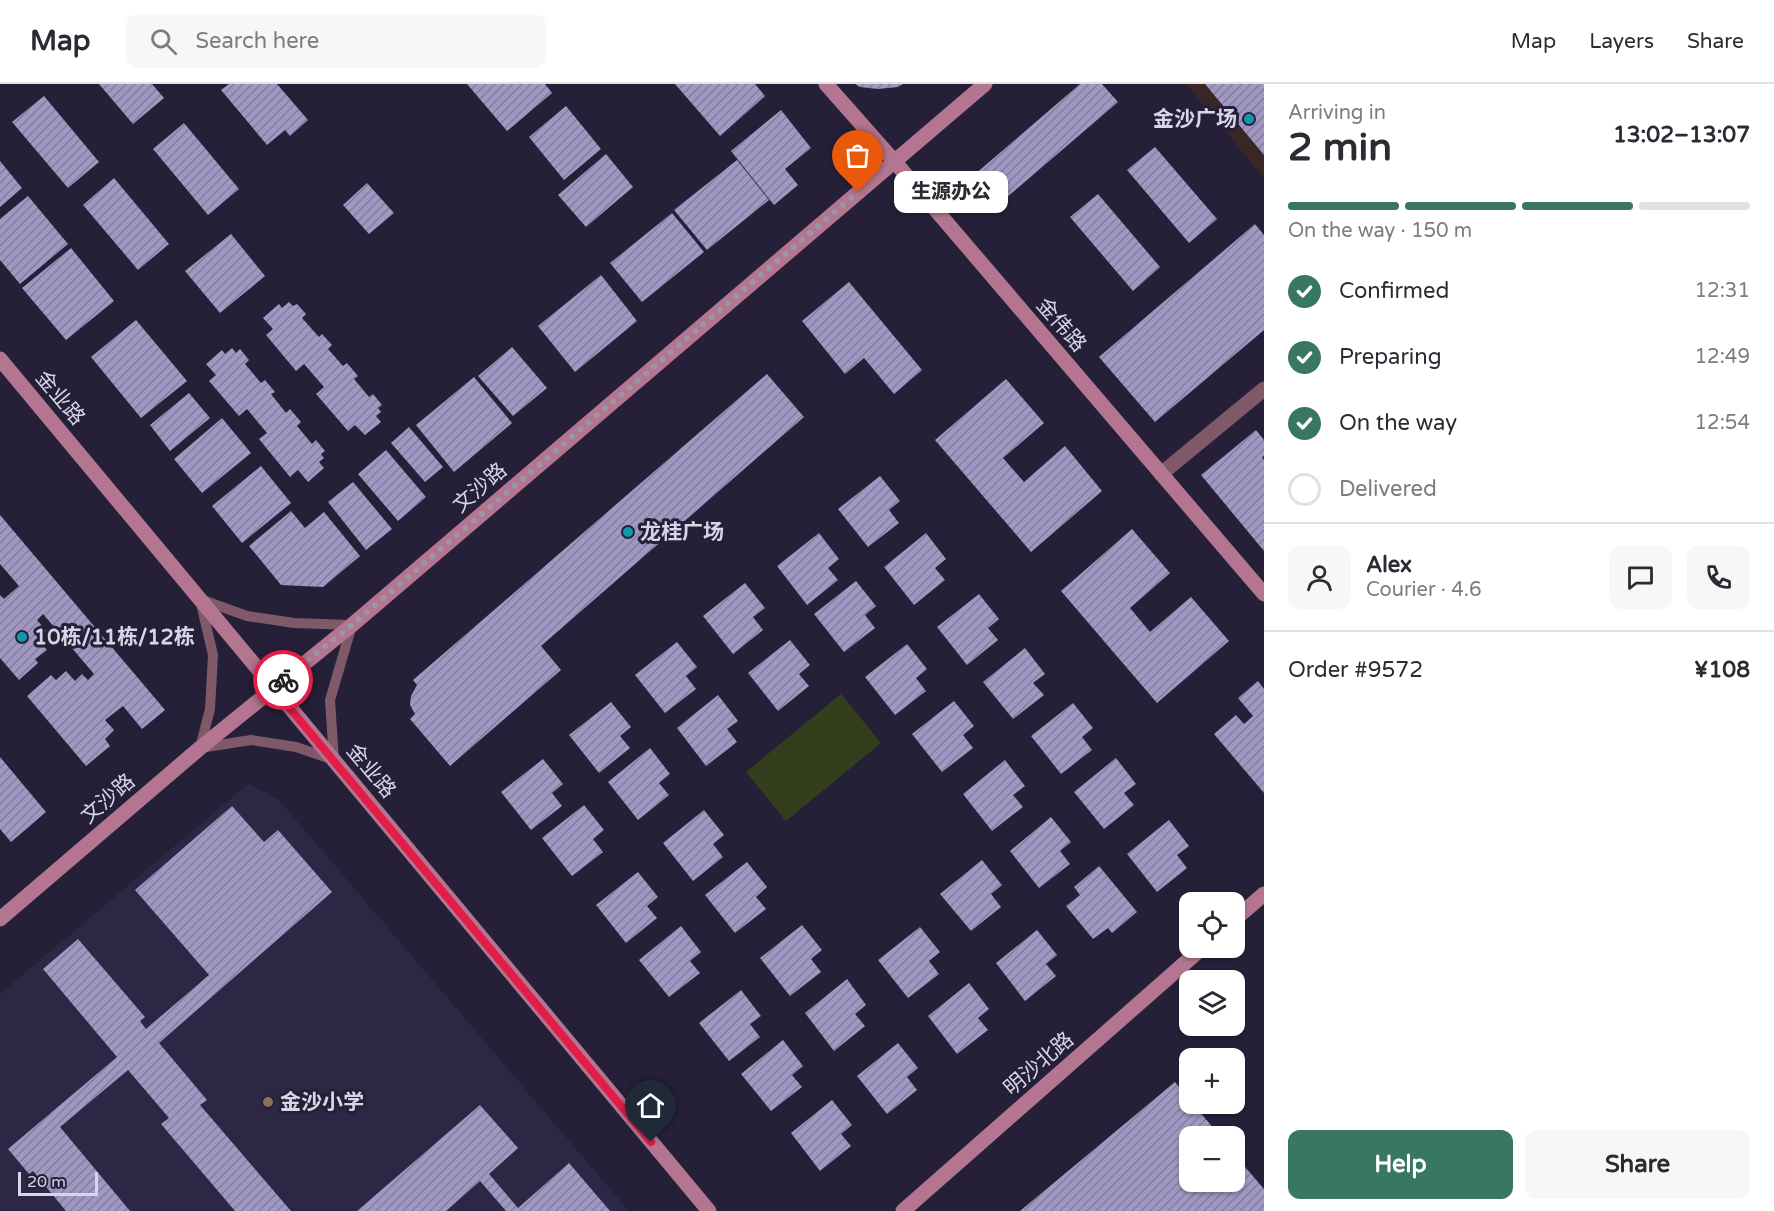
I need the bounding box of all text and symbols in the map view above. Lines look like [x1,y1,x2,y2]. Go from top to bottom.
search box [126,14,546,68]
text: Map [30,24,90,58]
icon: search [147,25,180,58]
text: Search here [195,28,319,54]
text: Map [1511,29,1556,54]
text: Layers [1589,29,1654,54]
text: Share [1687,29,1744,54]
text: Arriving in [1288,101,1386,125]
place label: 金沙广场 [1153,107,1237,132]
marker: 金沙广场 [1242,112,1256,126]
text: 13:02–13:07 [1613,122,1750,148]
text: 2 min [1288,124,1392,171]
pin [832,130,883,192]
icon: bag [841,139,874,172]
callout: 生源办公 [894,171,1008,213]
text: 生源办公 [911,180,991,204]
text: On the way · 150 m [1288,219,1472,243]
icon: check [1288,275,1321,308]
text: Confirmed [1339,278,1449,304]
text: 12:31 [1695,279,1750,303]
street label: 金伟路 [1031,293,1091,357]
icon: check [1288,341,1321,374]
text: Preparing [1339,344,1442,370]
text: 12:49 [1695,345,1750,369]
street label: 金业路 [30,366,90,430]
icon: check [1288,407,1321,440]
text: On the way [1339,410,1457,436]
text: 12:54 [1695,411,1750,435]
street label: 文沙路 [448,458,512,518]
text: Delivered [1339,476,1437,502]
place label: 龙桂广场 [640,520,724,545]
marker: 龙桂广场 [621,525,635,539]
button: person [1288,546,1351,609]
button: chat [1609,546,1672,609]
button: phone [1687,546,1750,609]
text: Alex [1366,552,1412,578]
text: Courier · 4.6 [1366,578,1481,602]
place label: 10栋/11栋/12栋 [34,625,195,650]
marker: 10栋/11栋/12栋 [15,630,29,644]
courier [253,650,313,710]
text: Order #9572 [1288,657,1423,683]
text: ¥108 [1694,657,1750,683]
icon: bike [267,664,300,697]
street label: 金业路 [341,739,401,803]
street label: 文沙路 [76,769,140,829]
map controls [1179,892,1245,1192]
button: locate [1179,892,1245,958]
button: layers [1179,970,1245,1036]
street label: 明沙北路 [999,1027,1079,1101]
button: + [1179,1048,1245,1114]
pin [625,1080,676,1142]
icon: home [634,1089,667,1122]
place label: 金沙小学 [280,1090,364,1115]
marker: 金沙小学 [261,1095,275,1109]
button: − [1179,1126,1245,1192]
button: Help [1288,1130,1513,1199]
button: Share [1525,1130,1750,1199]
scale bar [18,1169,98,1196]
text: 20 m [27,1172,66,1192]

